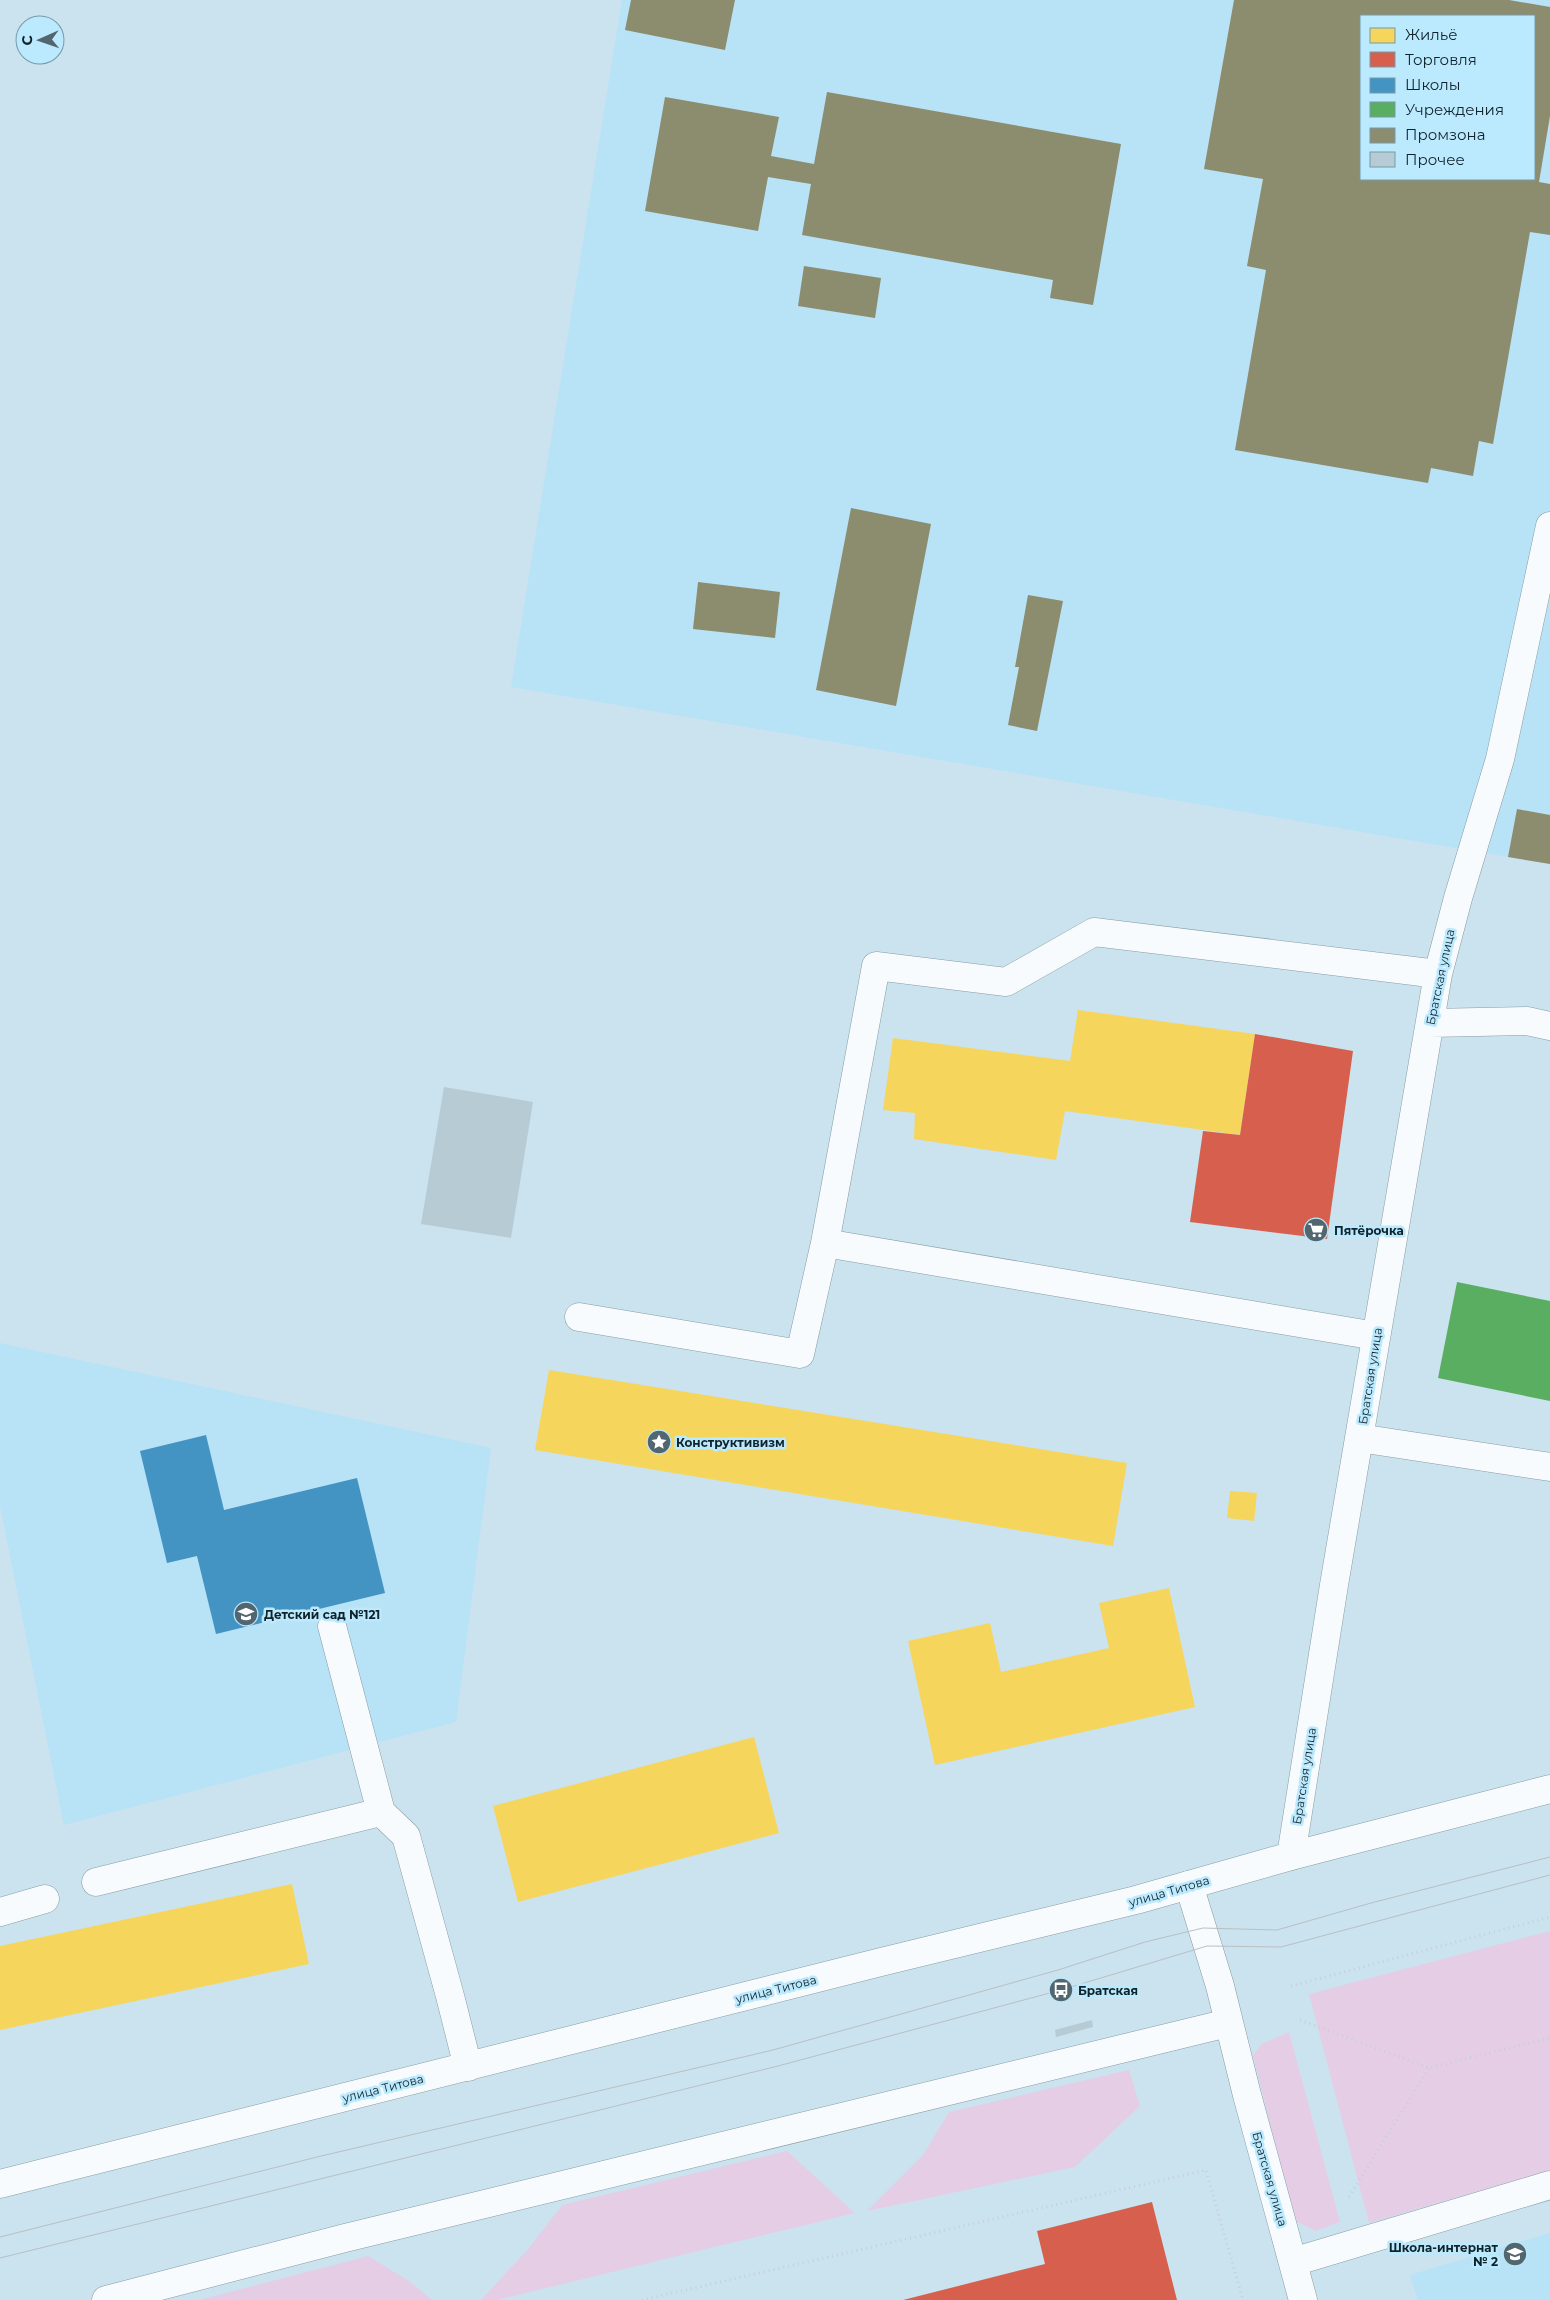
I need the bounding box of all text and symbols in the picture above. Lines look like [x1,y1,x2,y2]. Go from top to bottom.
north arrow [15,15,65,65]
legend [1360,15,1535,180]
text: Жильё [1405,25,1458,44]
text: С [18,35,36,46]
text: Торговля [1405,50,1477,69]
text: Школы [1405,75,1461,94]
text: Учреждения [1405,100,1504,119]
text: Промзона [1405,125,1485,144]
text: Прочее [1405,150,1465,169]
street label: Братская улица [1422,928,1458,1026]
supermarket icon: Пятёрочка [1303,1217,1329,1243]
place label: Пятёрочка [1334,1223,1404,1238]
street label: Братская улица [1355,1327,1385,1425]
place icon: Конструктивизм [646,1429,672,1455]
place label: Конструктивизм [676,1435,785,1450]
school or university icon: Детский сад №121 [233,1601,259,1627]
place label: Детский сад №121 [264,1607,380,1622]
street label: Братская улица [1289,1727,1319,1825]
street label: улица Титова [1126,1872,1211,1910]
street label: улица Титова [733,1972,818,2007]
bus stop icon: Братская [1048,1977,1074,2003]
place label: Братская [1078,1983,1138,1998]
street label: улица Титова [340,2071,425,2106]
street label: Братская улица [1249,2130,1291,2228]
place label: Школа-интернат № 2 [1389,2240,1499,2269]
school or university icon: Школа-интернат № 2 [1502,2241,1528,2267]

